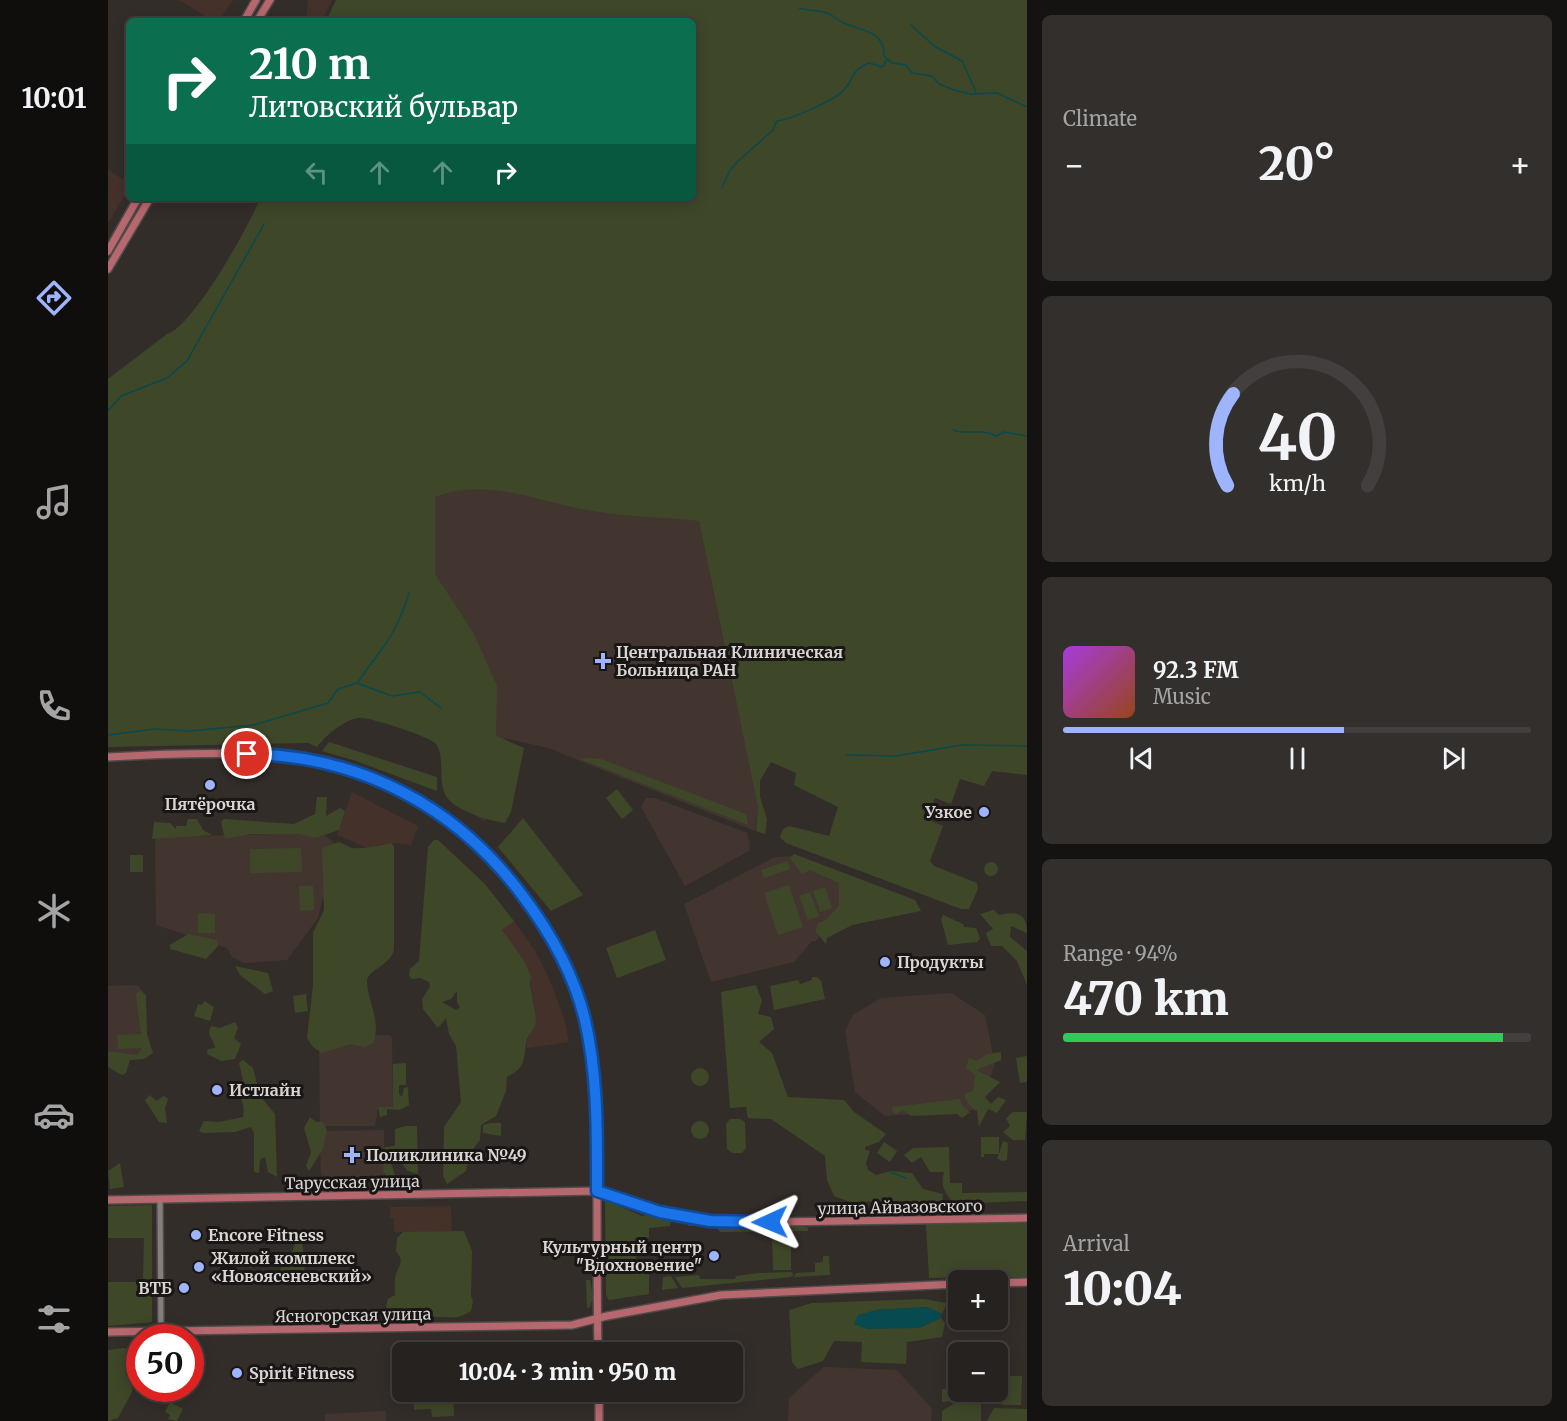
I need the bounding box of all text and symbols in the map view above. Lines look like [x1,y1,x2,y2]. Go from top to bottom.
text: 210 m [249,38,370,90]
icon: right [150,42,228,120]
text: 10:01 [21,81,87,115]
text: Литовский бульвар [249,90,518,124]
text: Climate [1063,106,1137,131]
text: 20° [1259,136,1335,192]
text: − [1063,145,1085,186]
text: + [1509,145,1531,186]
icon: left [300,156,333,189]
icon: ahead [363,156,396,189]
icon: ahead [426,156,459,189]
icon: right [489,156,522,189]
icon: directions [33,277,75,319]
text: 40 [1257,399,1337,477]
text: km/h [1269,471,1325,498]
icon: music [33,481,75,523]
place label: Центральная Клиническая Больница РАН [616,642,843,680]
marker: Центральная Клиническая Больница РАН [594,652,612,670]
text: 92.3 FM [1153,656,1239,684]
text: Music [1153,684,1211,709]
icon: phone [33,685,75,727]
pin [221,728,272,779]
icon: arrive [230,737,263,770]
icon: previous [1125,742,1158,775]
icon: pause [1281,742,1314,775]
icon: next [1437,742,1470,775]
marker: Пятёрочка [203,778,217,792]
place label: Пятёрочка [164,794,256,814]
place label: Узкое [924,802,972,822]
marker: Узкое [977,805,991,819]
icon: climate [33,890,75,932]
text: Range · 94% [1063,941,1178,966]
place label: Продукты [897,952,984,972]
marker: Продукты [878,955,892,969]
text: 470 km [1063,971,1229,1027]
place label: Истлайн [229,1080,301,1100]
marker: Истлайн [210,1083,224,1097]
icon: car [33,1094,75,1136]
place label: Поликлиника №49 [366,1145,527,1165]
marker: Поликлиника №49 [343,1146,361,1164]
street label: Тарусская улица [284,1171,420,1193]
position arrow [738,1190,802,1254]
street label: улица Айвазовского [817,1196,983,1218]
place label: Encore Fitness [208,1225,324,1245]
marker: Encore Fitness [189,1228,203,1242]
text: Arrival [1063,1231,1130,1256]
place label: Культурный центр "Вдохновение" [542,1237,702,1275]
place label: Жилой комплекс «Новоясеневский» [211,1248,372,1286]
marker: Культурный центр "Вдохновение" [707,1249,721,1263]
marker: Жилой комплекс «Новоясеневский» [192,1260,206,1274]
text: 10:04 [1063,1261,1182,1317]
map controls [948,1270,1008,1402]
button: + [948,1270,1008,1330]
place label: ВТБ [138,1278,172,1298]
marker: ВТБ [177,1281,191,1295]
icon: filters [33,1298,75,1340]
street label: Ясногорская улица [275,1304,432,1326]
speed limit sign: 50 [126,1324,204,1402]
button: − [948,1342,1008,1402]
text: 10:04 · 3 min · 950 m [459,1358,676,1386]
place label: Spirit Fitness [249,1363,355,1383]
marker: Spirit Fitness [230,1366,244,1380]

